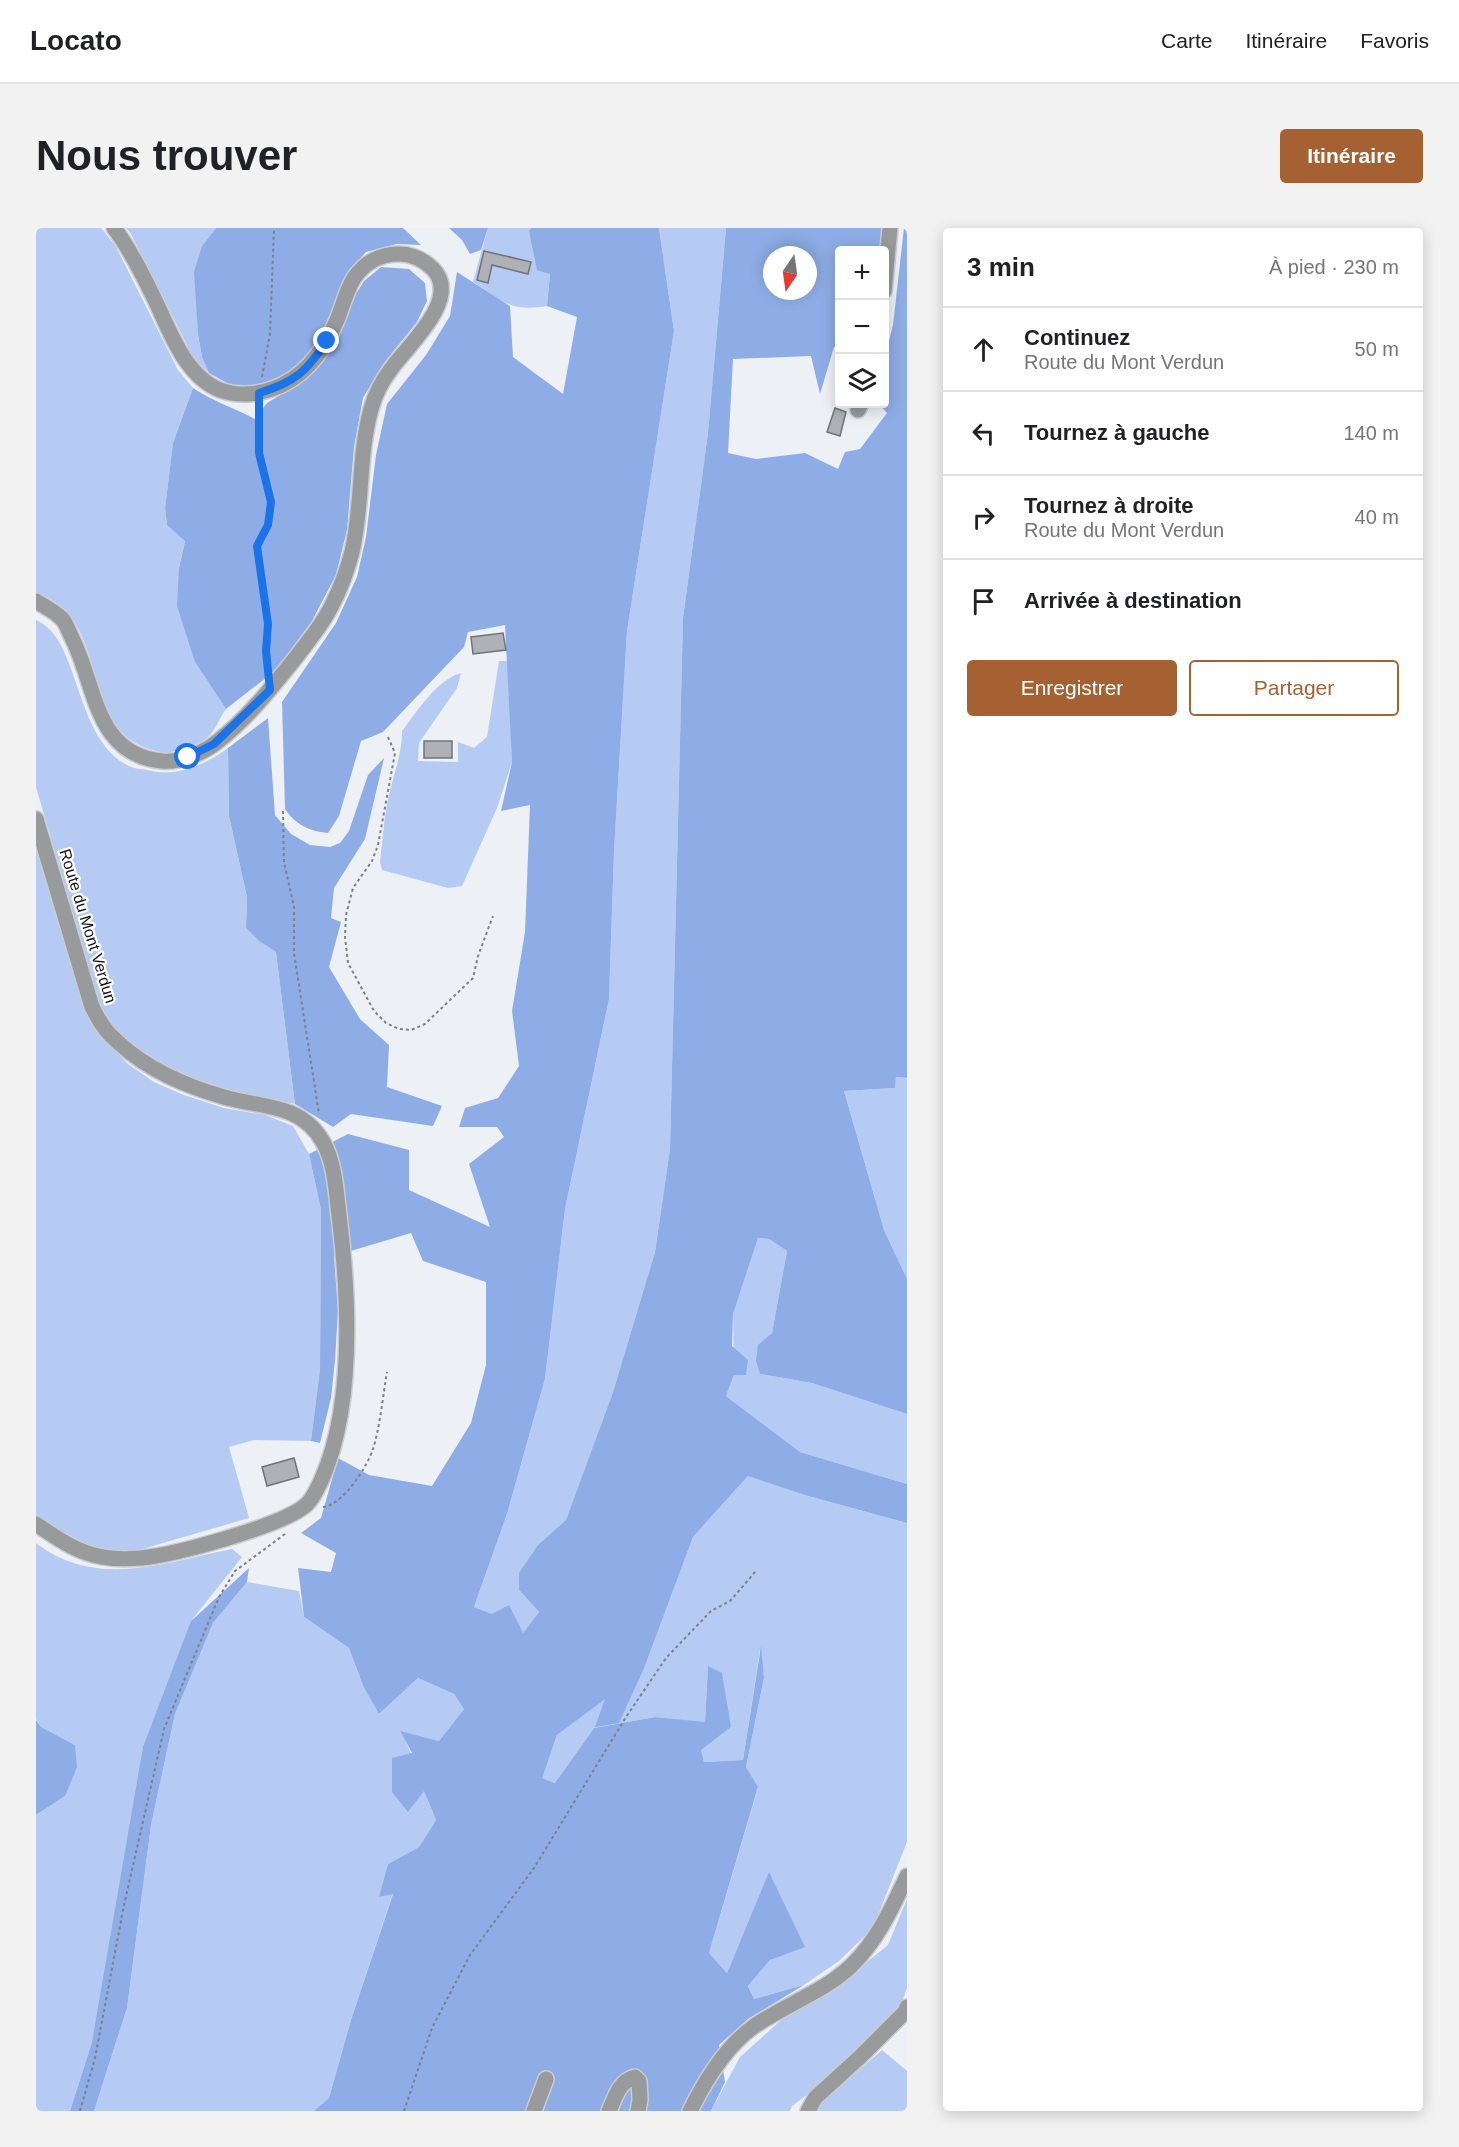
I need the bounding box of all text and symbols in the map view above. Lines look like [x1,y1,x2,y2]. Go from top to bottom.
text: Locato [30,25,122,56]
text: Carte [1161,29,1212,52]
text: Itinéraire [1245,29,1327,52]
text: Favoris [1360,29,1429,52]
button: Itinéraire [1280,129,1423,183]
text: Nous trouver [36,132,297,179]
north arrow [763,246,817,300]
map controls [835,246,889,408]
button: + [835,246,889,300]
text: 3 min [967,252,1035,282]
text: À pied · 230 m [1269,256,1399,278]
button: − [835,300,889,354]
text: Continuez [1024,325,1130,350]
route end [313,327,339,353]
icon: ahead [967,333,1000,366]
text: 50 m [1355,338,1399,360]
text: Route du Mont Verdun [1024,351,1224,373]
button: layers [835,354,889,408]
icon: left [967,417,1000,450]
text: Tournez à gauche [1024,420,1209,445]
text: 140 m [1343,422,1399,444]
text: Tournez à droite [1024,493,1194,518]
icon: right [967,501,1000,534]
text: 40 m [1355,506,1399,528]
text: Route du Mont Verdun [1024,519,1224,541]
icon: arrive [967,585,1000,618]
text: Arrivée à destination [1024,588,1242,613]
button: Enregistrer [967,660,1177,716]
button: Partager [1189,660,1399,716]
route start [174,743,200,769]
street label: Route du Mont Verdun [56,847,120,1005]

